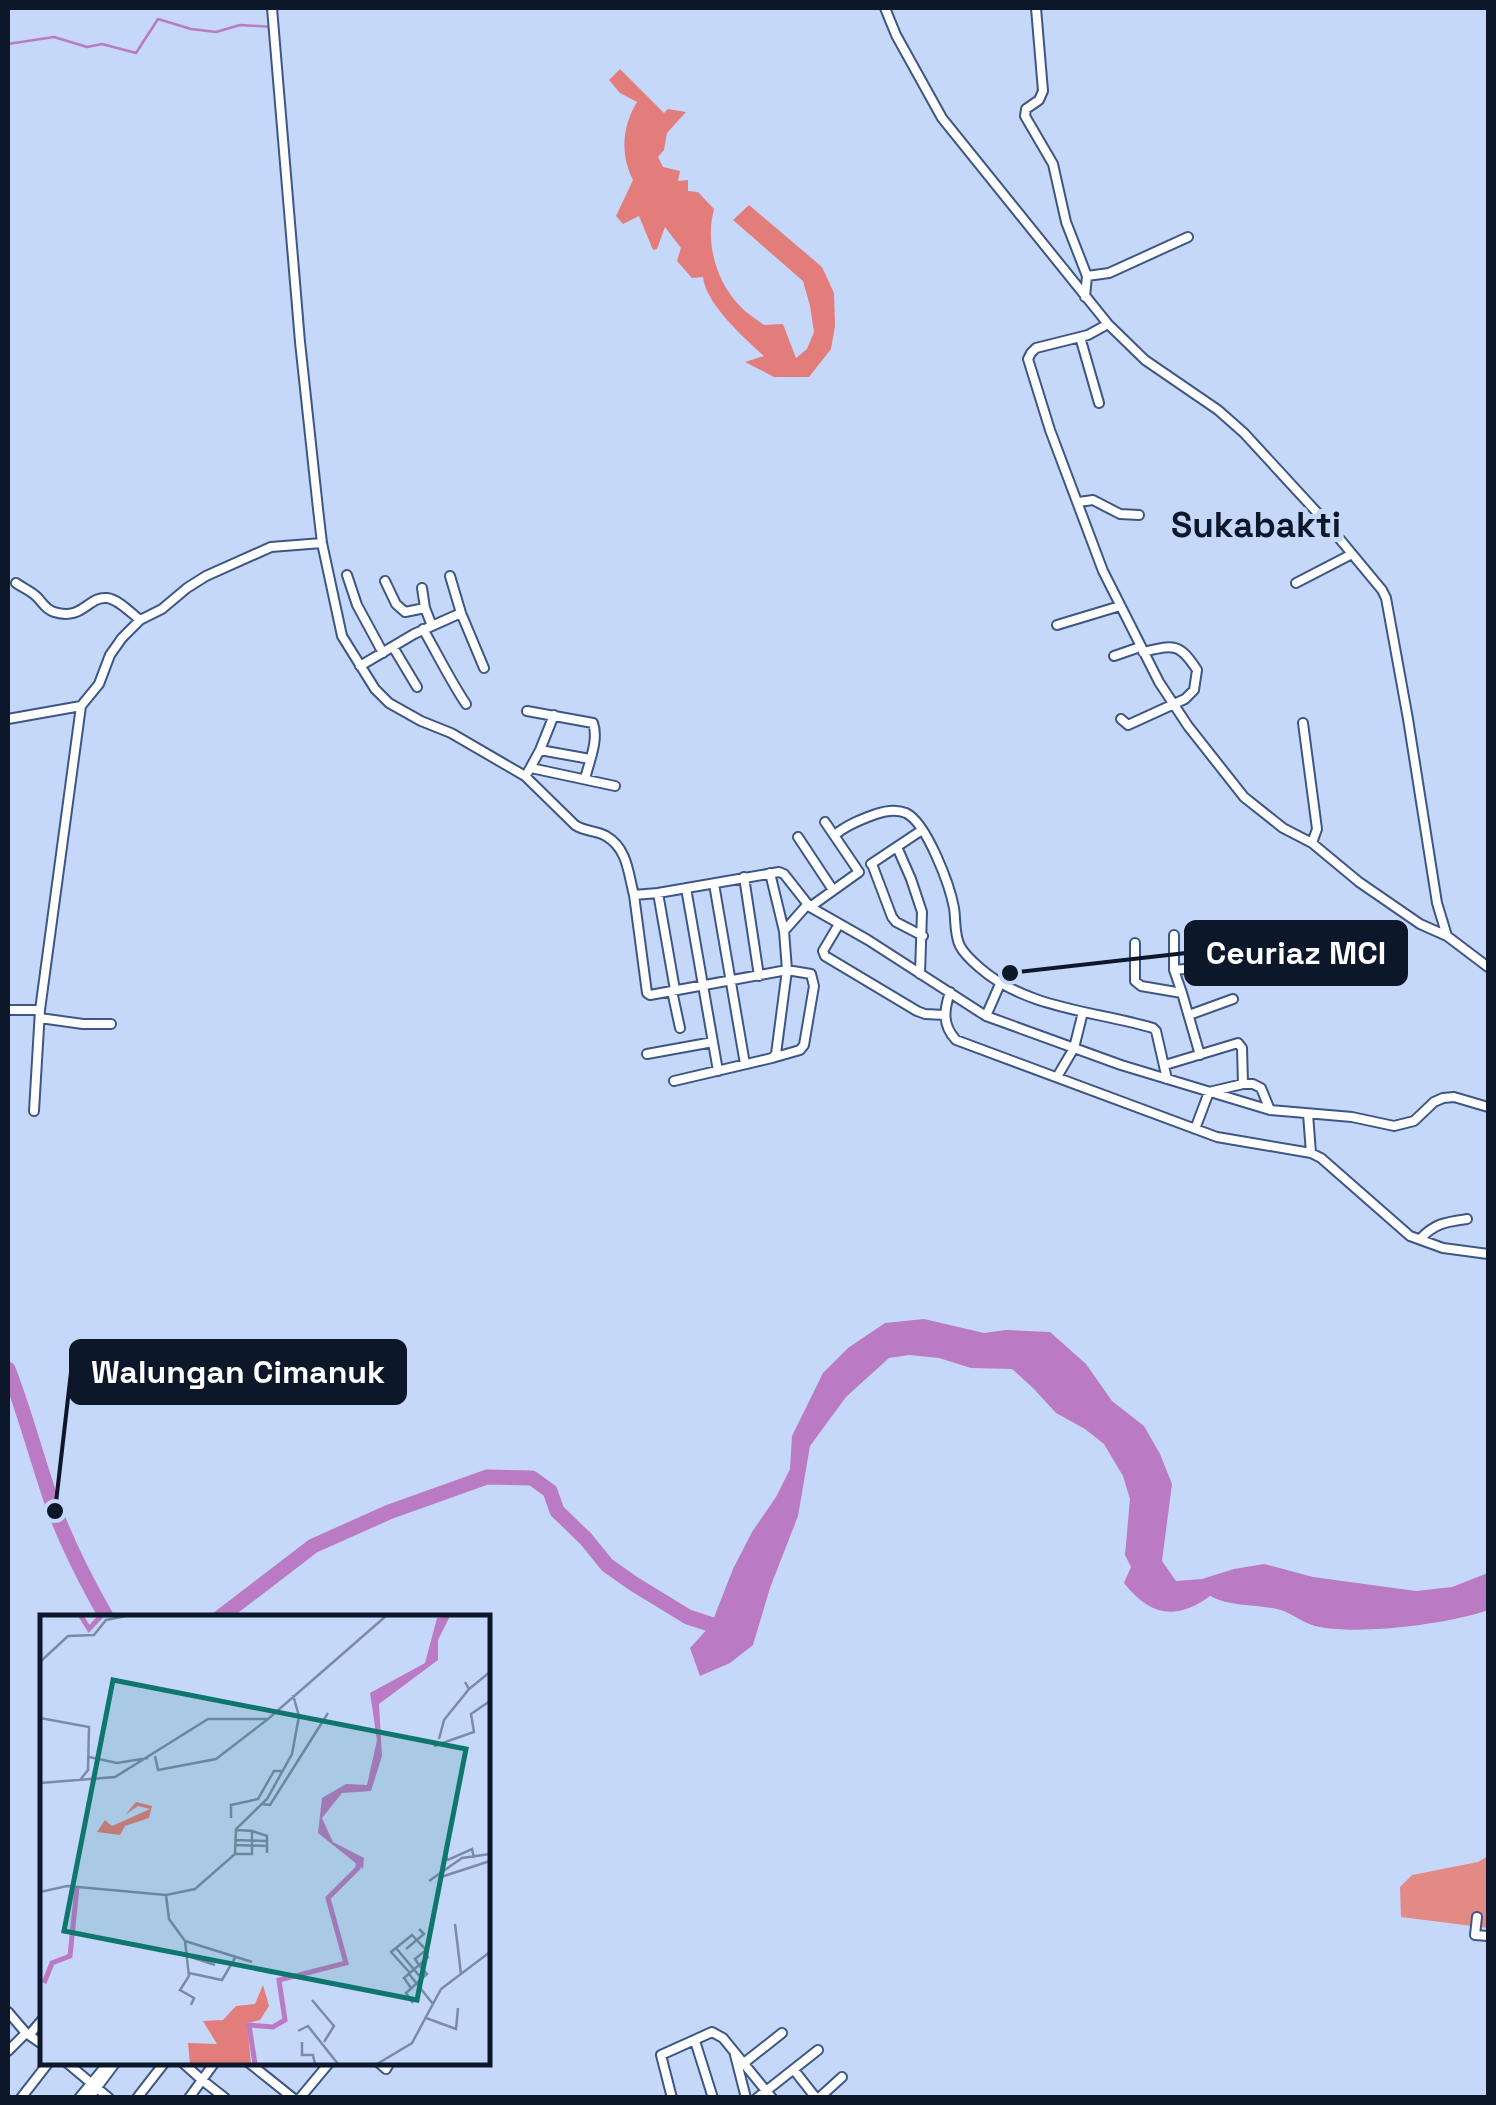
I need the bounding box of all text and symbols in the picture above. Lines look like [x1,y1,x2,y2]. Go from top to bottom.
district label: Sukabakti [1171,503,1341,547]
callout: Ceuriaz MCI [1186,922,1406,984]
text: Ceuriaz MCI [1206,933,1386,973]
callout: Walungan Cimanuk [71,1341,405,1403]
text: Walungan Cimanuk [91,1352,385,1392]
inset map [40,1615,490,2065]

